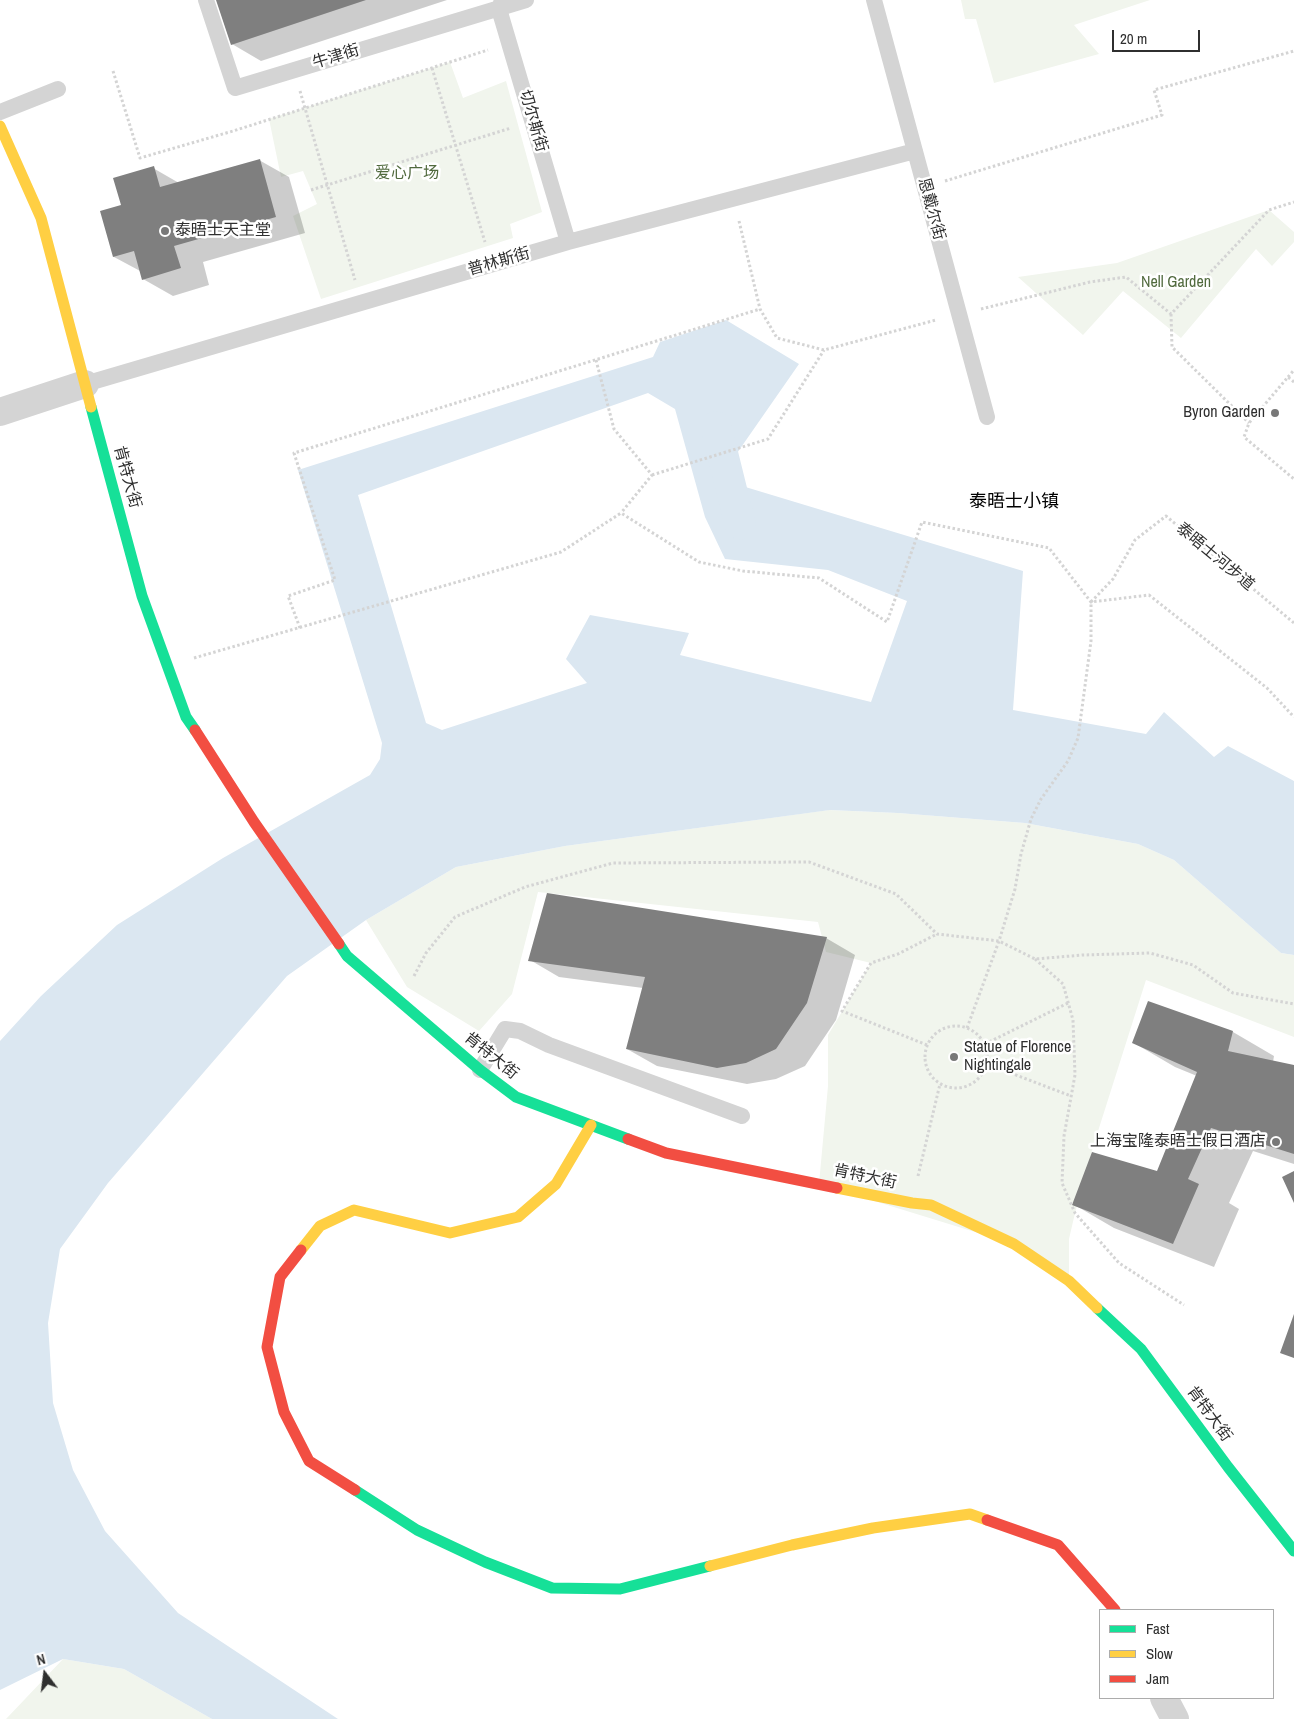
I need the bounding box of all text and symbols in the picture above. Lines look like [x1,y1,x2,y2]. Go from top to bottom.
scale bar [1114,20,1202,52]
text: 20 m [1120,28,1147,49]
street label: 牛津街 [310,41,362,73]
street label: 切尔斯街 [515,88,551,154]
park label: 爱心广场 [375,164,439,184]
street label: 恩戴尔街 [913,176,949,242]
place label: 泰晤士天主堂 [175,221,271,241]
marker: 泰晤士天主堂 [159,225,171,237]
street label: 普林斯街 [466,244,532,280]
park label: Nell Garden [1141,273,1211,293]
place label: Byron Garden [1183,403,1265,423]
marker: Byron Garden [1269,407,1281,419]
street label: 肯特大街 [109,444,145,510]
district label: 泰晤士小镇 [969,491,1059,513]
street label: 泰晤士河步道 [1172,519,1258,595]
street label: 肯特大街 [460,1028,522,1084]
place label: Statue of Florence Nightingale [964,1038,1071,1076]
marker: Statue of Florence Nightingale [948,1051,960,1063]
place label: 上海宝隆泰晤士假日酒店 [1090,1132,1266,1152]
marker: 上海宝隆泰晤士假日酒店 [1270,1136,1282,1148]
street label: 肯特大街 [832,1161,898,1193]
street label: 肯特大街 [1182,1382,1236,1446]
legend [1099,1609,1274,1699]
text: Fast [1146,1618,1169,1639]
text: Slow [1146,1643,1173,1664]
north arrow [20,1649,70,1699]
text: N [35,1650,47,1669]
text: Jam [1146,1668,1169,1689]

